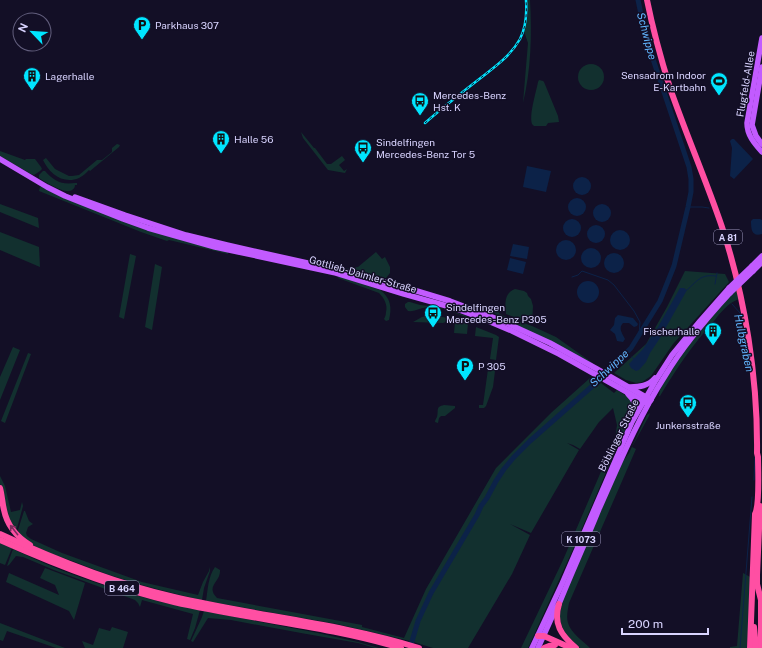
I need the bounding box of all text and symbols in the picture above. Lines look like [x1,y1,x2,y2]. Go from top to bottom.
water label: Schwippe [635,11,659,61]
north arrow [12,12,52,52]
parking icon: Parkhaus 307 [132,15,152,40]
place label: Parkhaus 307 [155,19,219,31]
text: N [16,21,30,34]
street label: Flugfeld-Allee [733,50,757,118]
building icon: Lagerhalle [22,66,42,91]
place label: Sensadrom Indoor E-Kartbahn [621,69,706,93]
place label: Lagerhalle [45,70,95,82]
sports icon: Sensadrom Indoor E-Kartbahn [709,71,729,96]
place label: Mercedes-Benz Hst. K [433,89,506,113]
bus stop icon: Mercedes-Benz Hst. K [410,91,430,116]
building icon: Halle 56 [211,129,231,154]
place label: Halle 56 [234,133,273,145]
place label: Sindelfingen Mercedes-Benz Tor 5 [376,136,475,160]
bus stop icon: Sindelfingen Mercedes-Benz Tor 5 [353,138,373,163]
road number: A 81 [714,230,742,244]
street label: Gottlieb-Daimler-Straße [308,253,418,295]
place label: Sindelfingen Mercedes-Benz P305 [446,301,547,325]
bus stop icon: Sindelfingen Mercedes-Benz P305 [423,303,443,328]
water label: Hulbgraben [732,313,756,373]
building icon: Fischerhalle [703,321,723,346]
place label: Fischerhalle [643,325,700,337]
water label: Schwippe [587,347,631,389]
parking icon: P 305 [455,356,475,381]
place label: P 305 [478,360,506,372]
bus stop icon: Junkersstraße [678,393,698,418]
street label: Böblinger Straße [595,397,641,473]
place label: Junkersstraße [655,419,721,431]
one-way arrow [10,525,18,536]
road number: K 1073 [562,532,600,546]
road number: B 464 [105,581,139,595]
scale bar [622,610,708,636]
text: 200 m [628,617,663,631]

